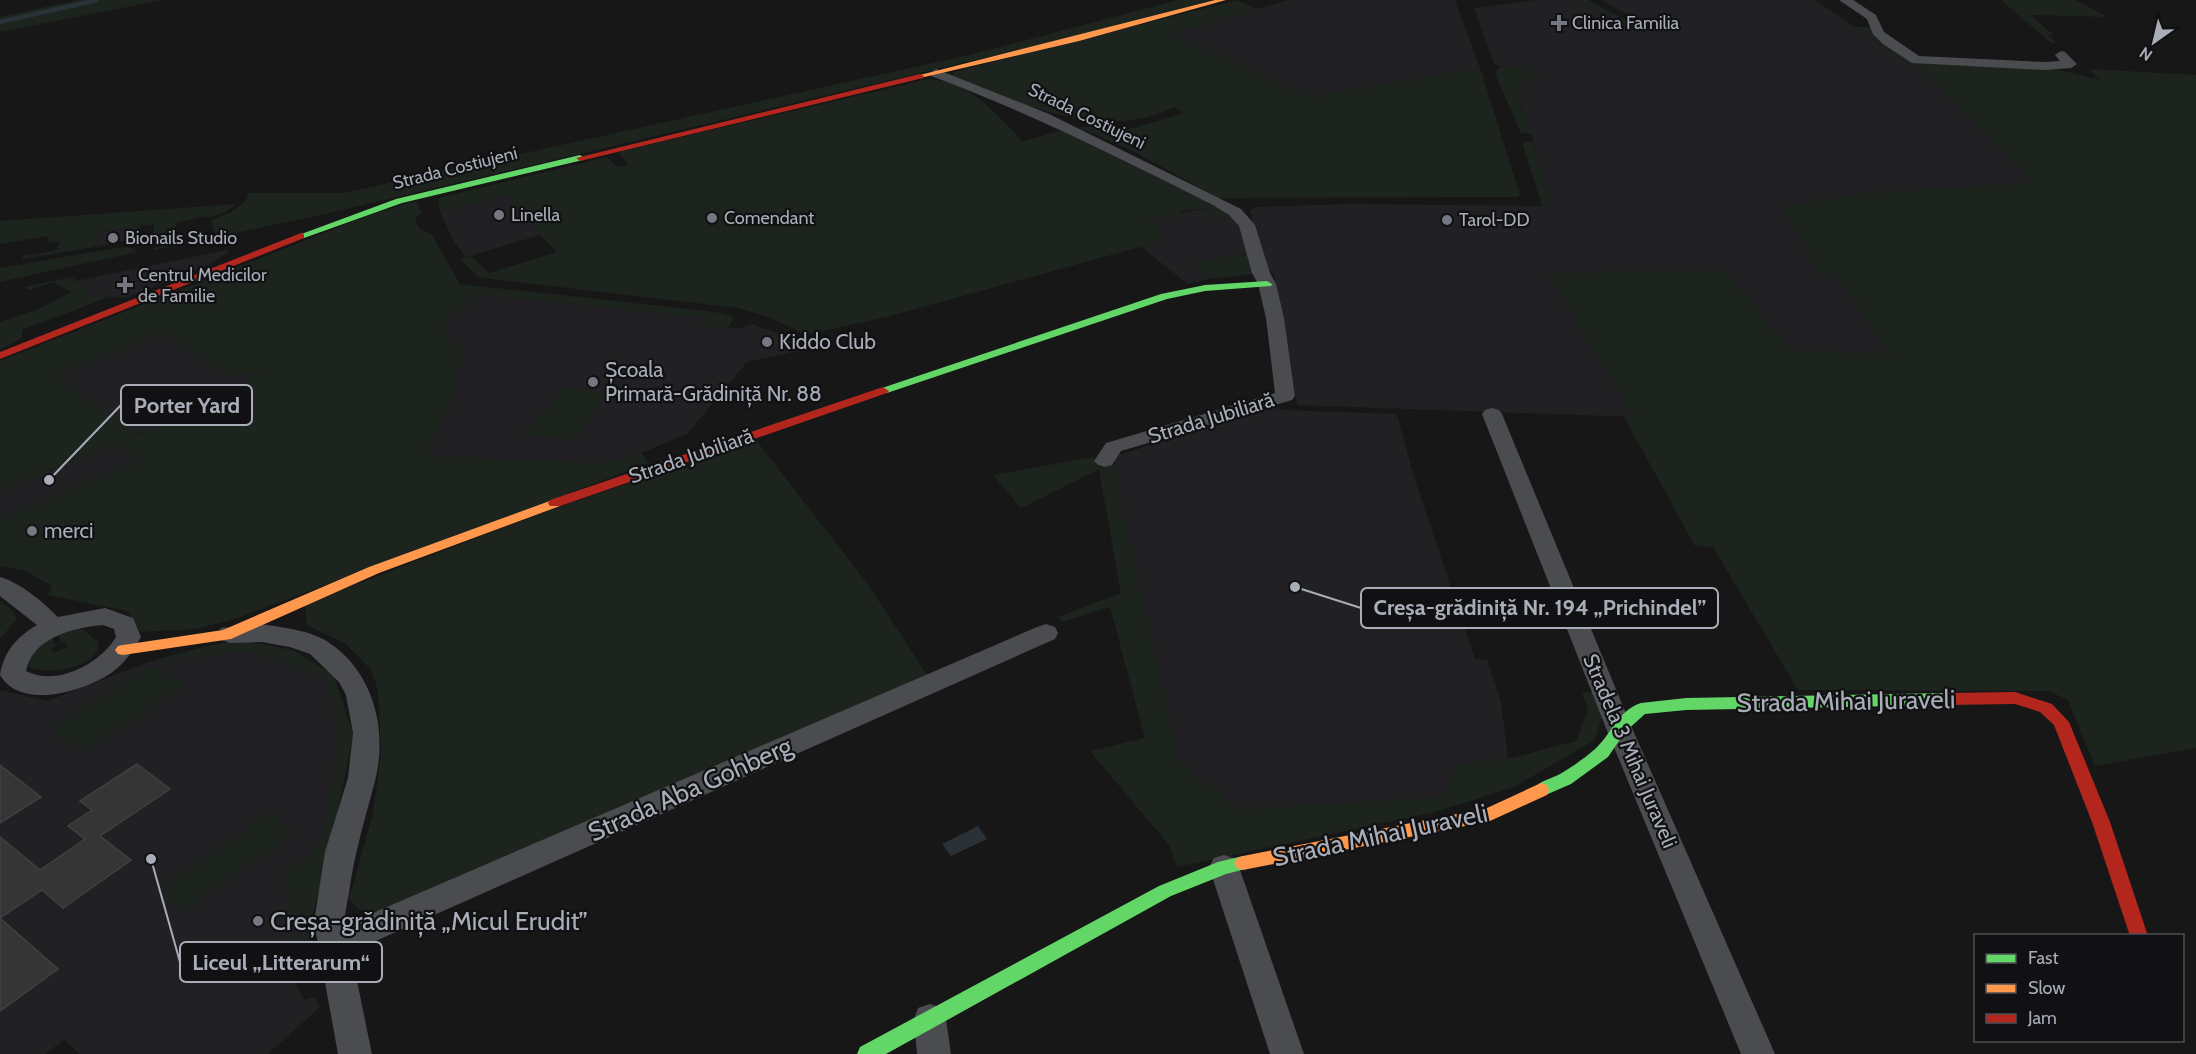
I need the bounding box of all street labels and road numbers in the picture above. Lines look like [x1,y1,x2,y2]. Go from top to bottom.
street label: Strada Costiujeni [1025,78,1149,154]
street label: Strada Costiujeni [390,142,520,194]
street label: Strada Jubiliară [1145,387,1277,449]
street label: Strada Jubiliară [625,422,757,489]
street label: Stradela 3 Mihai Juraveli [1578,650,1683,852]
street label: Strada Mihai Juraveli [1736,683,1956,719]
street label: Strada Aba Gohberg [583,729,798,848]
street label: Strada Mihai Juraveli [1270,797,1490,873]

